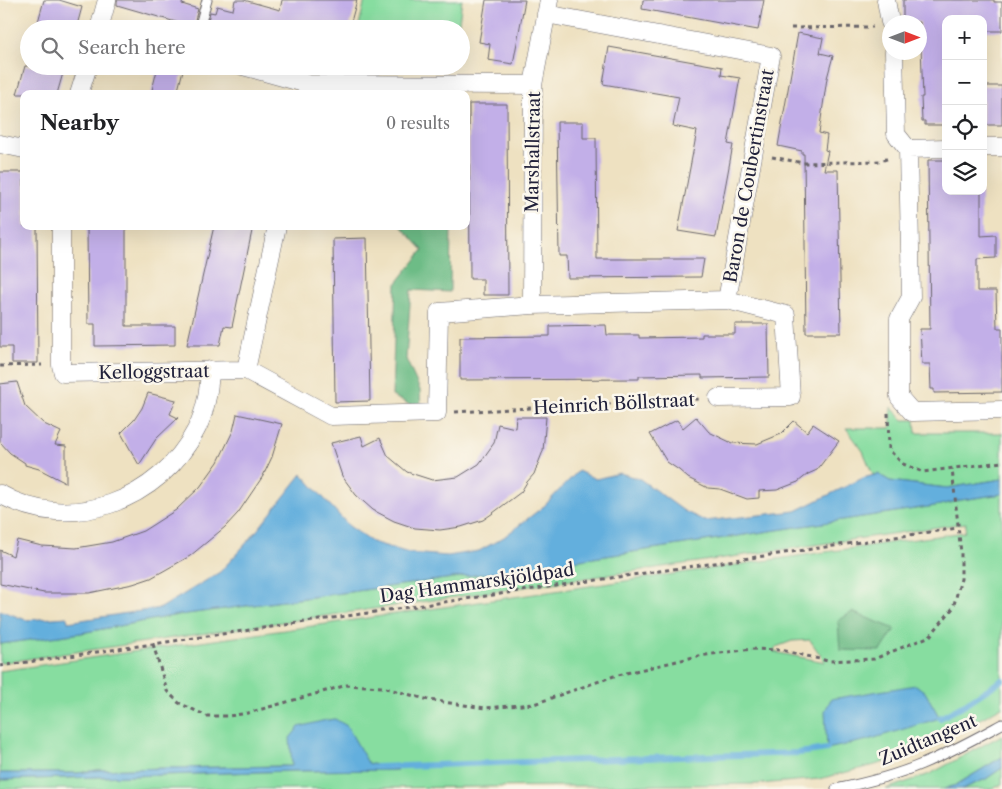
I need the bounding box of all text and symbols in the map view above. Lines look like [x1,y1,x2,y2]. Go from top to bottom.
north arrow [882,15,927,60]
map controls [942,15,987,195]
button: + [942,15,987,60]
search box [20,20,470,75]
icon: search [38,34,66,62]
text: Search here [78,36,186,59]
button: − [942,60,987,105]
street label: Baron de Coubertinstraat [719,67,779,285]
street label: Marshallstraat [521,91,545,213]
button: locate [942,105,987,150]
text: Nearby [40,110,119,135]
text: 0 results [386,113,450,133]
button: layers [942,150,987,195]
street label: Kelloggstraat [98,360,210,384]
street label: Heinrich Böllstraat [533,389,696,419]
street label: Dag Hammarskjöldpad [378,558,576,608]
street label: Zuidtangent [876,709,981,770]

